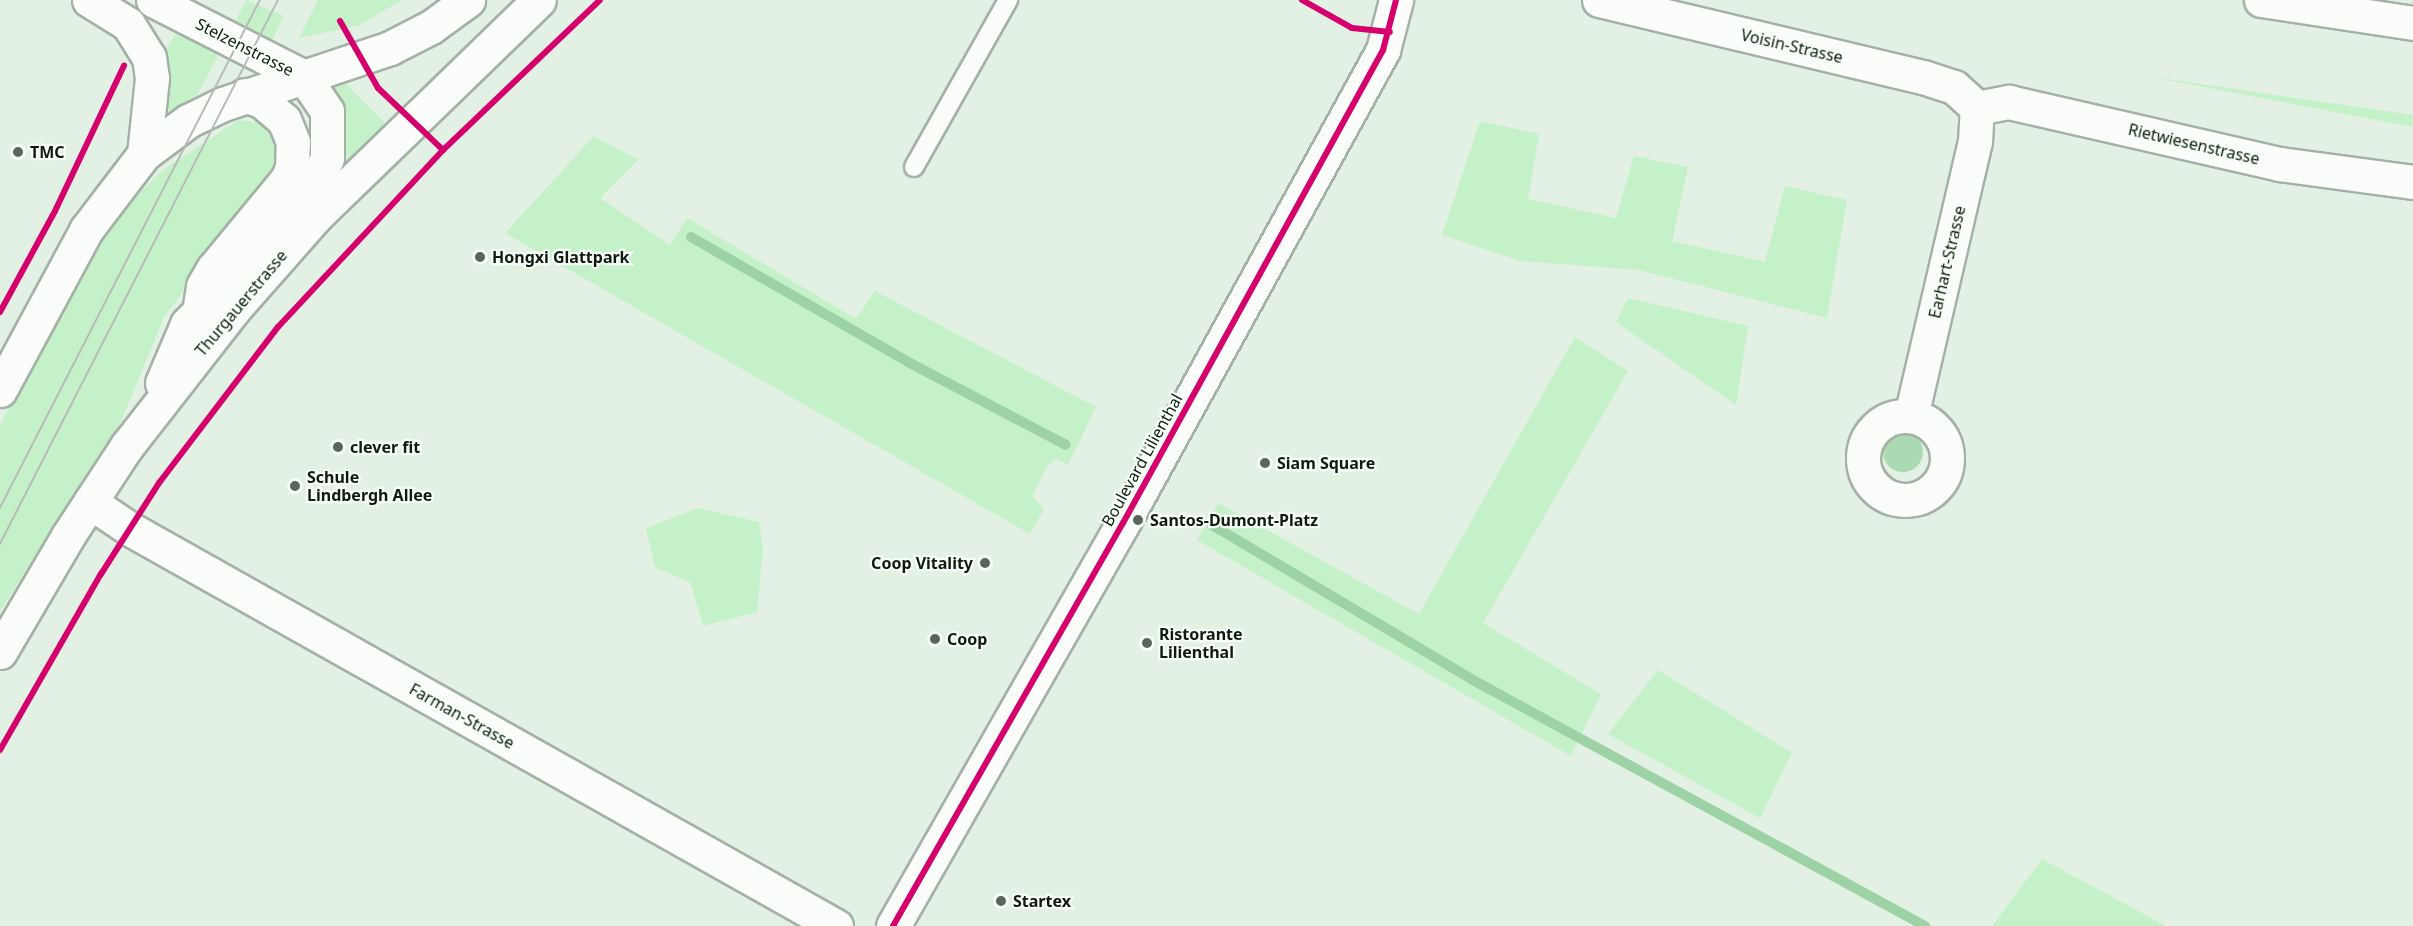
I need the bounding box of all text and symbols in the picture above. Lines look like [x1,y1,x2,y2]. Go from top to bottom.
street label: Stelzenstrasse [193,14,297,80]
street label: Voisin-Strasse [1739,25,1845,67]
street label: Rietwiesenstrasse [2126,120,2262,168]
place label: TMC [30,142,65,162]
marker: TMC [11,145,25,159]
street label: Earhart-Strasse [1925,204,1969,320]
street label: Thurgauerstrasse [191,246,291,360]
place label: Hongxi Glattpark [492,247,630,267]
marker: Hongxi Glattpark [473,250,487,264]
street label: Boulevard Lilienthal [1098,390,1186,530]
place label: clever fit [350,437,420,457]
marker: clever fit [331,440,345,454]
place label: Siam Square [1277,453,1375,473]
marker: Siam Square [1258,456,1272,470]
place label: Schule Lindbergh Allee [307,467,432,505]
marker: Schule Lindbergh Allee [288,479,302,493]
place label: Santos-Dumont-Platz [1150,510,1318,530]
marker: Santos-Dumont-Platz [1131,513,1145,527]
place label: Coop Vitality [871,553,973,573]
marker: Coop Vitality [978,556,992,570]
place label: Ristorante Lilienthal [1159,624,1243,662]
place label: Coop [947,629,987,649]
marker: Coop [928,632,942,646]
marker: Ristorante Lilienthal [1140,636,1154,650]
street label: Farman-Strasse [406,679,518,753]
place label: Startex [1013,891,1071,911]
marker: Startex [994,894,1008,908]

